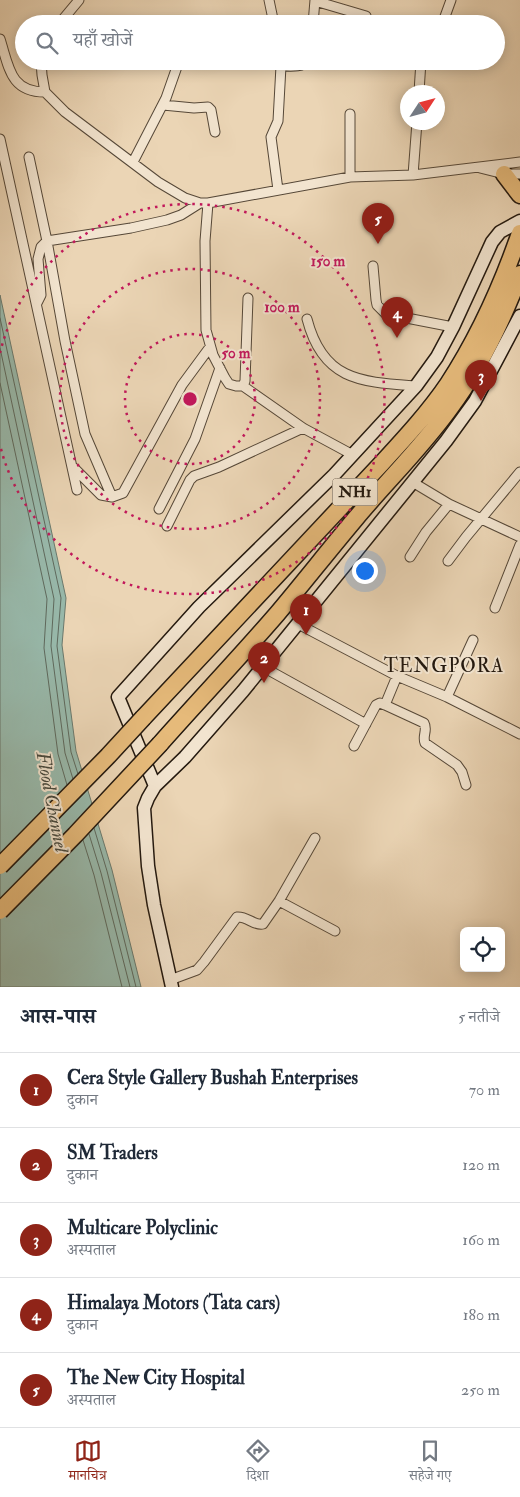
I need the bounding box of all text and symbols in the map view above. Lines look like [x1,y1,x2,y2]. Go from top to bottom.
search box [15,15,505,70]
text: यहाँ खोजें [73,28,133,52]
icon: search [33,29,61,57]
north arrow [400,85,445,130]
pin: 5 [362,203,394,244]
text: 150 m [311,252,345,271]
pin: 4 [381,297,413,338]
text: 100 m [264,298,300,317]
text: 50 m [222,344,251,363]
pin: 3 [465,360,497,401]
centre of rings [181,390,199,408]
road number: NH1 [332,478,378,506]
your location [352,558,378,584]
pin: 1 [290,594,322,635]
pin: 2 [248,642,280,683]
district label: TENGPORA [384,654,504,678]
water label: Flood Channel [30,749,74,856]
map controls [460,927,505,972]
button: locate [460,927,505,972]
text: आस-पास [20,1003,96,1030]
text: 5 नतीजे [458,1007,500,1027]
text: Cera Style Gallery Bushah Enterprises [67,1066,358,1090]
text: 1 [33,1080,39,1100]
text: 70 m [469,1080,500,1100]
text: दुकान [67,1090,98,1110]
text: SM Traders [67,1141,158,1165]
text: 2 [32,1155,40,1175]
text: 120 m [462,1155,500,1175]
text: दुकान [67,1165,98,1185]
text: Multicare Polyclinic [67,1216,218,1240]
text: 3 [33,1230,39,1250]
text: 160 m [462,1230,500,1250]
text: अस्पताल [67,1240,116,1260]
text: Himalaya Motors (Tata cars) [67,1291,280,1315]
text: 4 [32,1305,40,1325]
text: 180 m [463,1305,500,1325]
text: दुकान [67,1315,98,1335]
text: The New City Hospital [67,1366,245,1390]
text: 5 [32,1380,40,1400]
text: 250 m [461,1380,500,1400]
text: अस्पताल [67,1390,116,1410]
tab: मानचित्र [69,1437,107,1489]
tab: दिशा [244,1437,272,1489]
tab: सहेजे गए [409,1437,451,1489]

